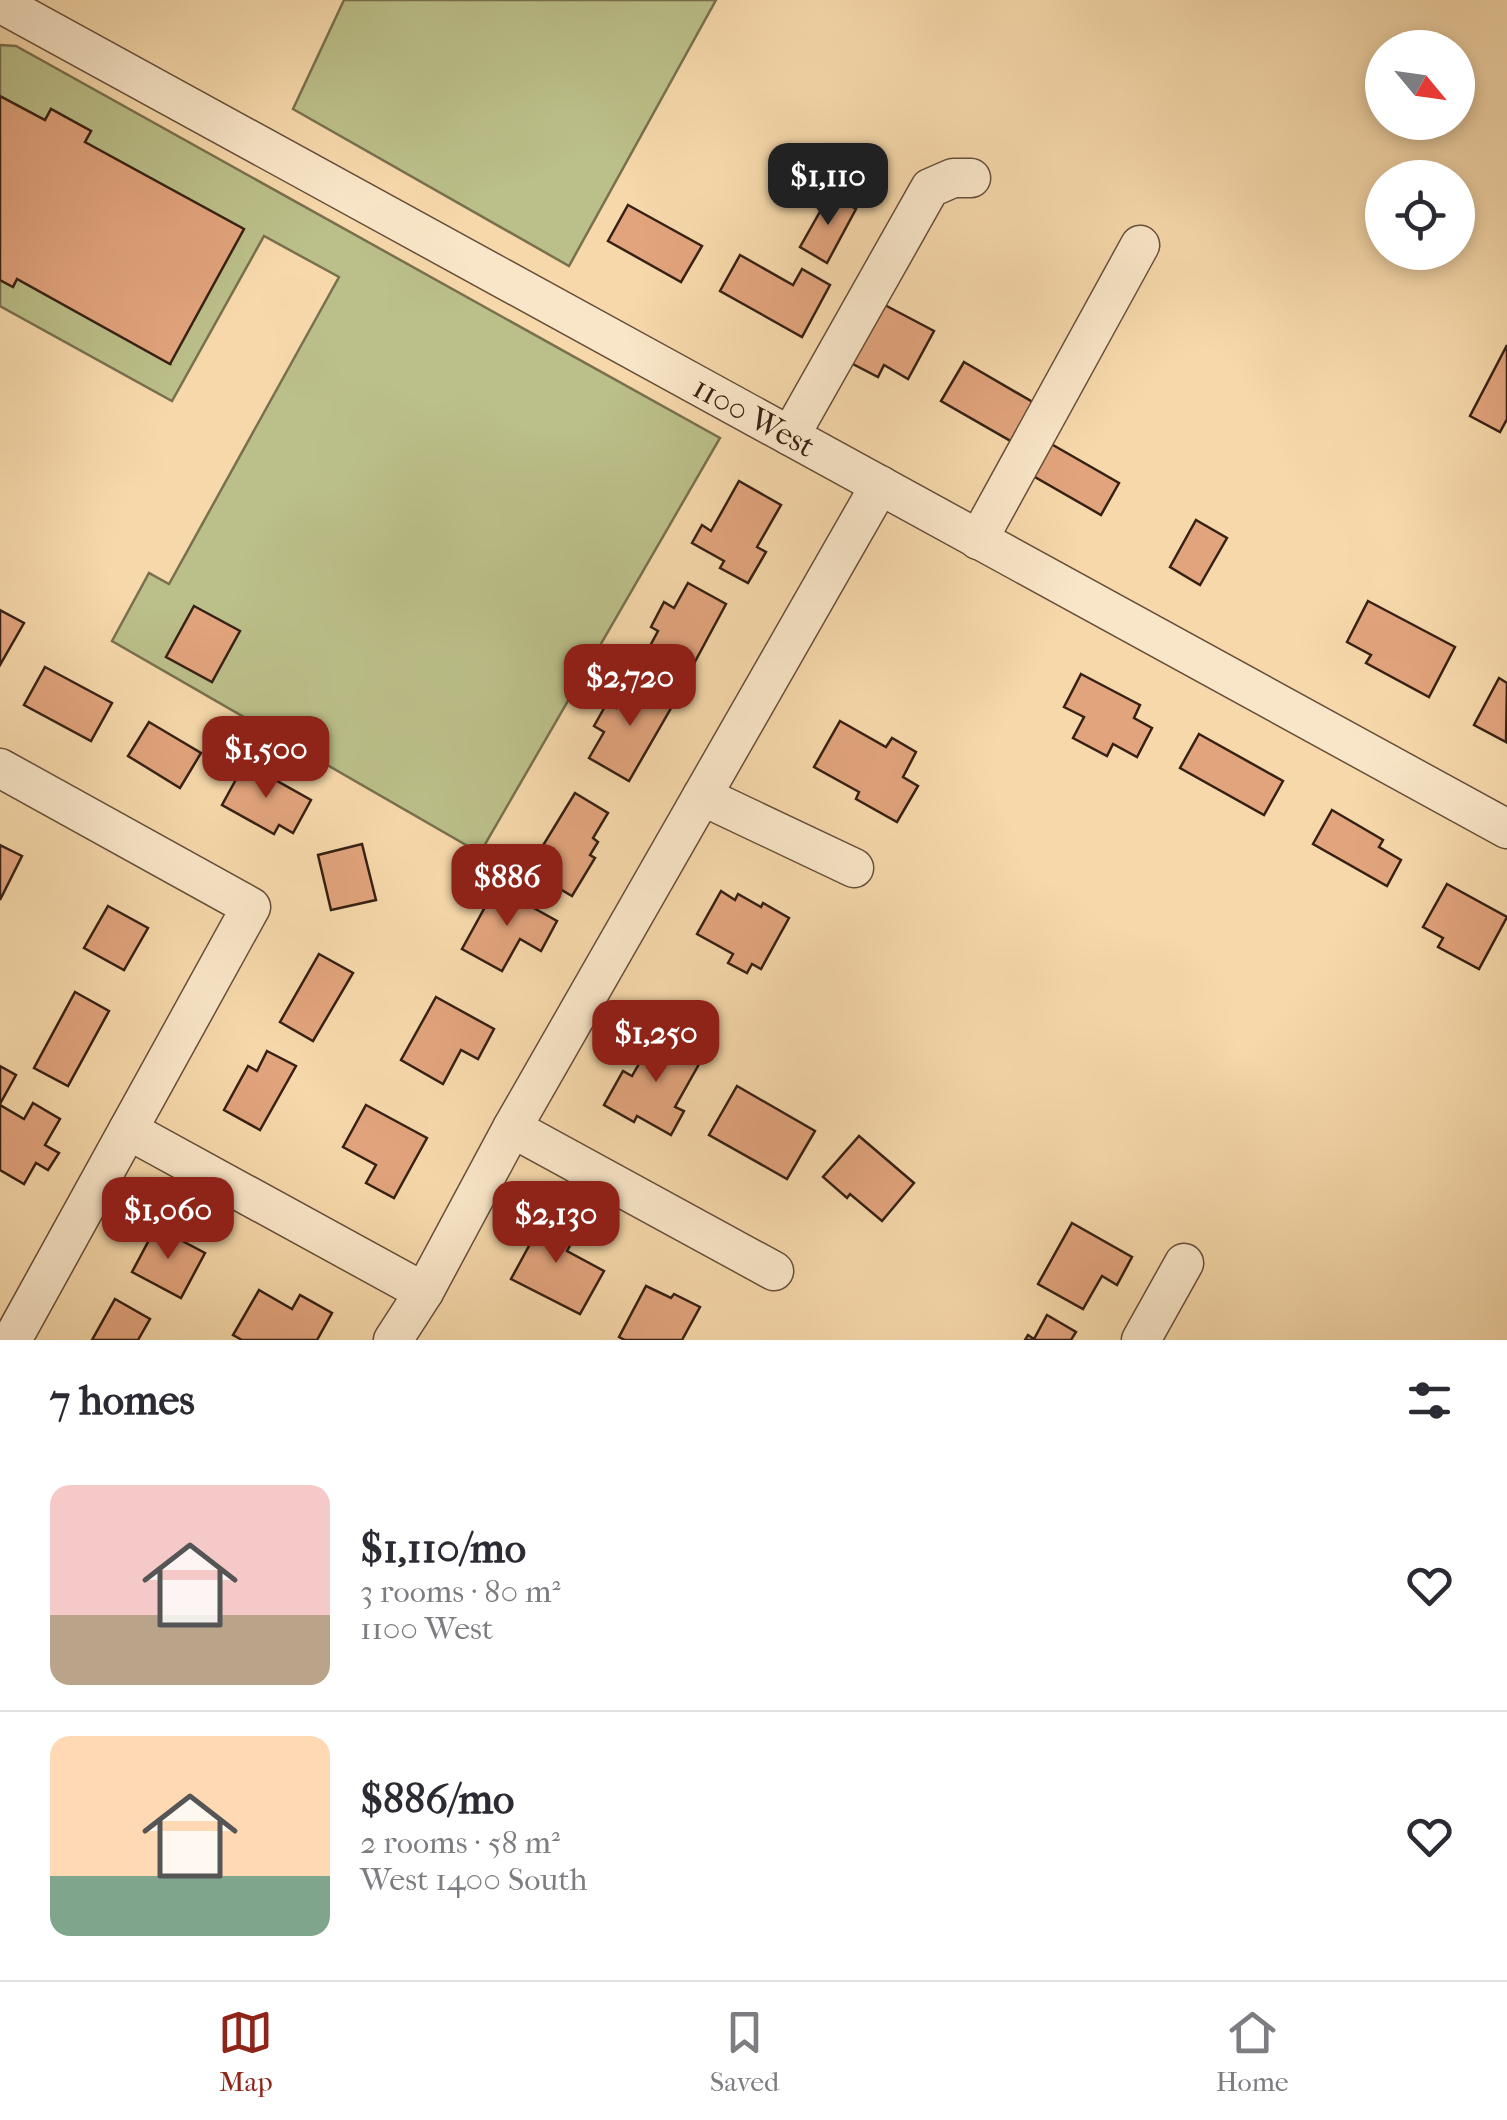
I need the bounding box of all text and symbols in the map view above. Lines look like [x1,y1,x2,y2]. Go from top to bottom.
north arrow [1365,30,1475,140]
map controls [1365,30,1475,270]
pin: $1,110 [747,143,909,228]
text: $1,110 [790,157,866,194]
button: locate [1365,160,1475,270]
street label: 1100 West [687,368,822,465]
pin: $2,720 [549,644,711,729]
text: $2,720 [586,658,674,695]
pin: $1,500 [185,716,347,801]
text: $1,500 [224,730,308,767]
pin: $886 [448,844,566,929]
text: $886 [473,858,541,895]
pin: $1,250 [575,1000,737,1085]
text: $1,250 [614,1014,698,1051]
pin: $1,060 [87,1177,249,1262]
pin: $2,130 [475,1181,637,1266]
text: $1,060 [124,1191,212,1228]
text: $2,130 [515,1195,597,1232]
icon: filters [1402,1373,1457,1428]
text: 7 homes [50,1376,195,1425]
text: $1,110/mo [360,1524,526,1573]
icon: home [130,1525,250,1645]
icon: heart [1402,1558,1457,1613]
text: 3 rooms · 80 m² [360,1573,561,1610]
text: 1100 West [360,1610,493,1647]
text: $886/mo [360,1775,514,1824]
icon: home [130,1776,250,1896]
icon: heart [1402,1809,1457,1864]
text: 2 rooms · 58 m² [360,1824,560,1861]
text: West 1400 South [360,1861,588,1898]
tab: Map [218,2005,273,2098]
tab: Saved [710,2005,779,2098]
tab: Home [1216,2005,1289,2098]

